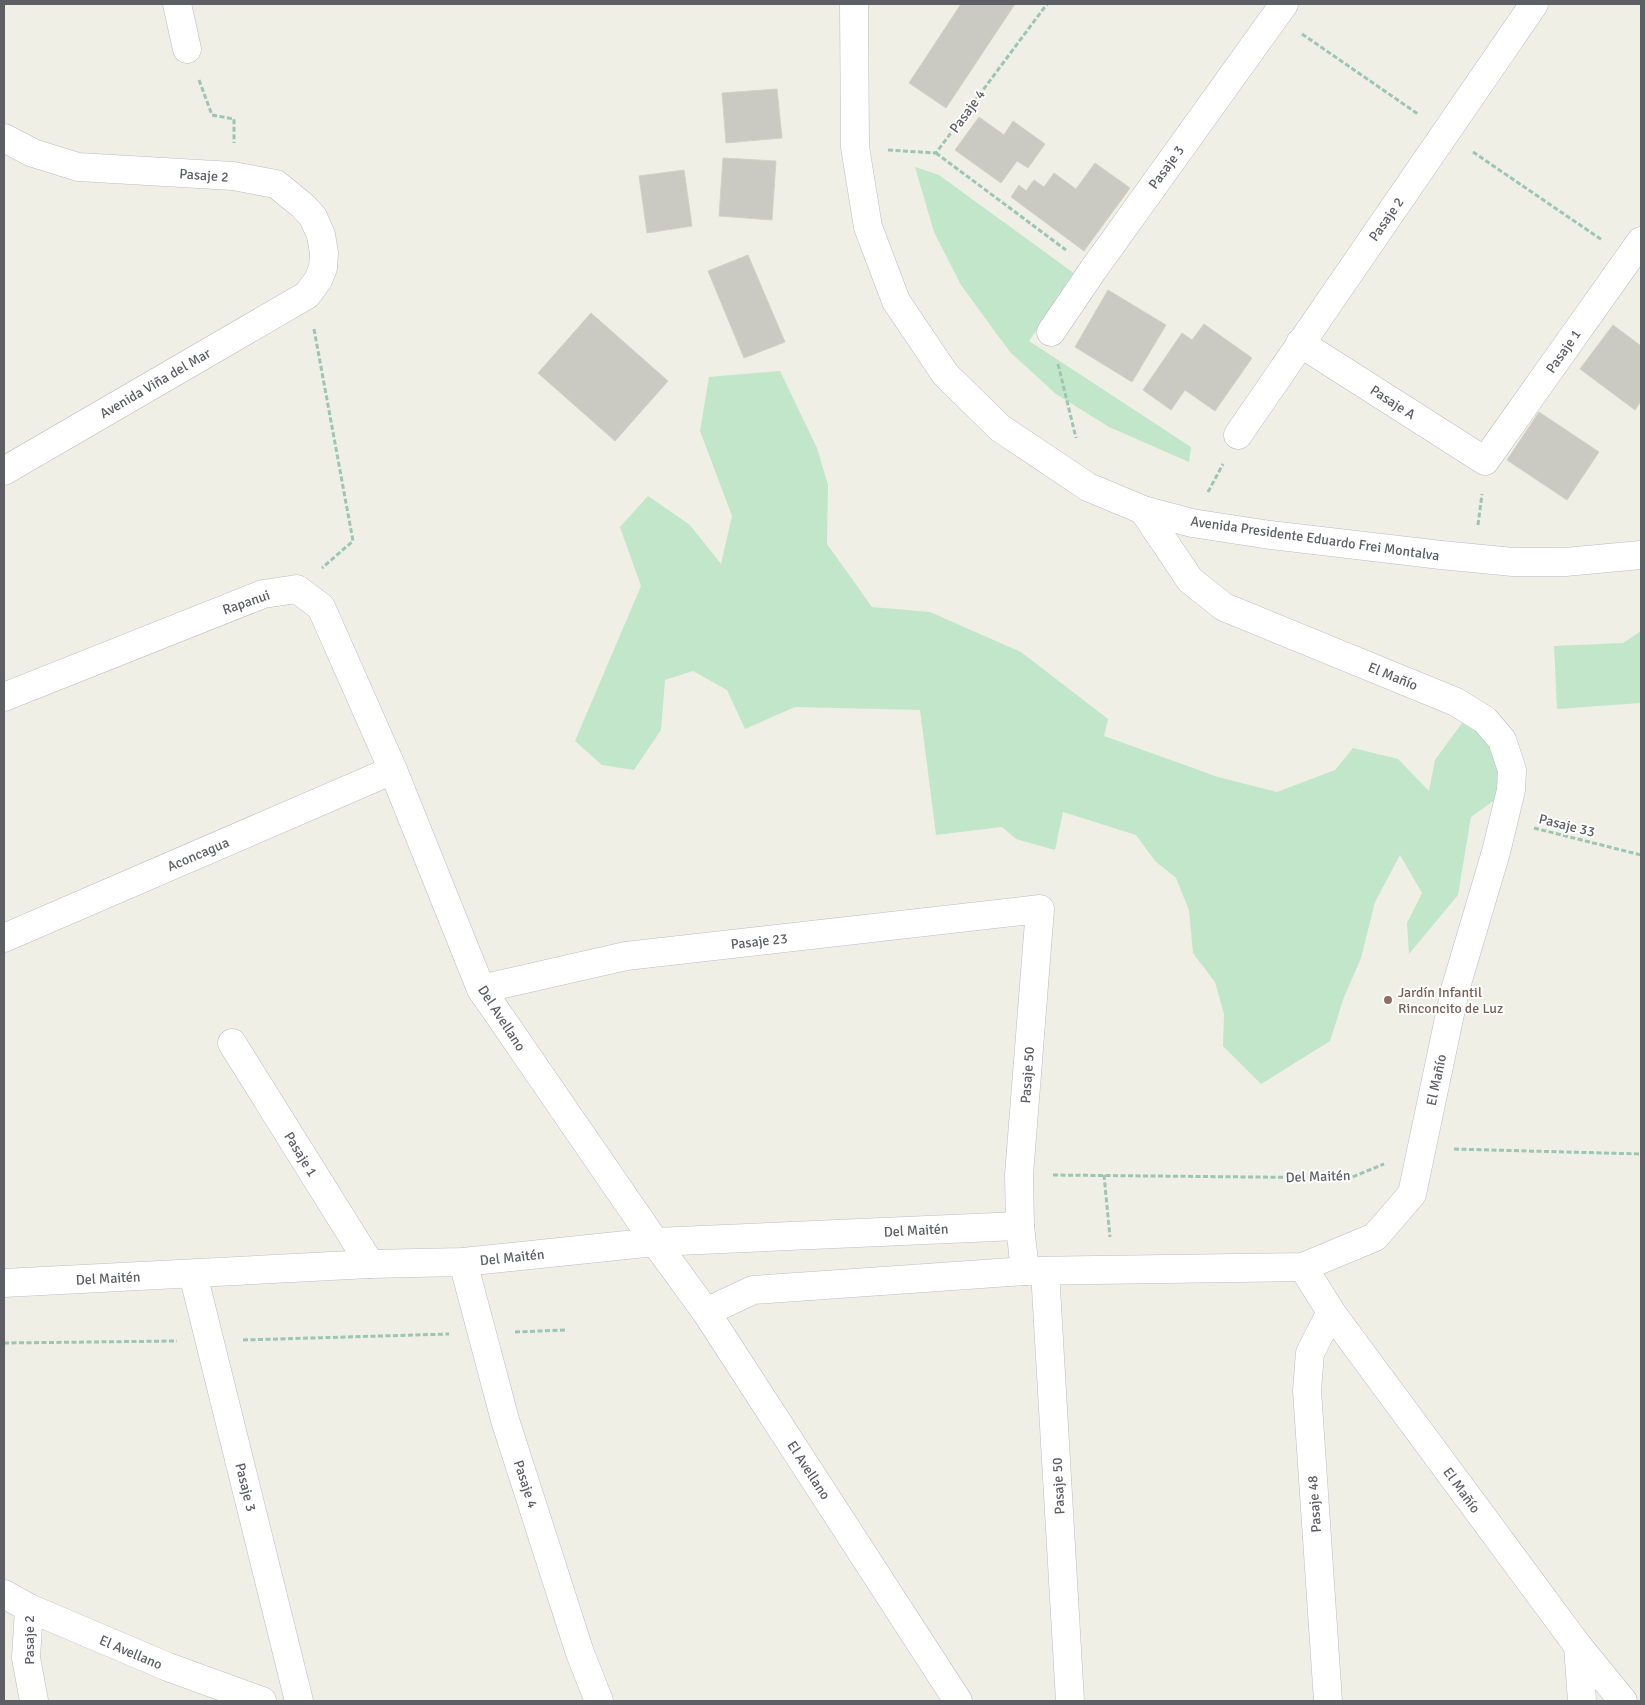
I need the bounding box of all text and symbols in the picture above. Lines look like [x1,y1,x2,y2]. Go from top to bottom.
street label: Pasaje 4 [946,86,989,136]
street label: Pasaje 3 [1145,142,1188,192]
street label: Pasaje 2 [179,165,229,186]
street label: Pasaje 2 [1365,194,1408,244]
street label: Pasaje 1 [1542,326,1585,376]
street label: Avenida Viña del Mar [97,344,215,422]
street label: Pasaje A [1367,382,1419,424]
street label: Avenida Presidente Eduardo Frei Montalva [1189,513,1440,564]
street label: Rapanui [220,586,272,618]
street label: El Mañío [1365,659,1420,694]
street label: Pasaje 33 [1537,810,1597,841]
street label: Aconcagua [165,834,232,875]
street label: Pasaje 23 [730,930,788,953]
street label: Del Avellano [474,982,529,1054]
place label: Jardín Infantil Rinconcito de Luz [1398,984,1503,1017]
marker: Jardín Infantil Rinconcito de Luz [1382,994,1394,1006]
street label: Pasaje 50 [1017,1046,1038,1104]
street label: El Mañío [1423,1053,1450,1107]
street label: Pasaje 1 [280,1129,321,1180]
street label: Del Maitén [1285,1167,1351,1186]
street label: Del Maitén [883,1220,949,1241]
street label: Del Maitén [479,1246,545,1269]
street label: Del Maitén [75,1268,141,1289]
street label: El Avellano [783,1438,834,1503]
street label: Pasaje 50 [1049,1457,1068,1515]
street label: Pasaje 4 [510,1458,541,1511]
street label: Pasaje 3 [231,1461,260,1513]
street label: El Mañío [1439,1464,1484,1516]
street label: Pasaje 48 [1304,1475,1325,1533]
street label: Pasaje 2 [21,1615,38,1665]
street label: El Avellano [97,1632,165,1673]

